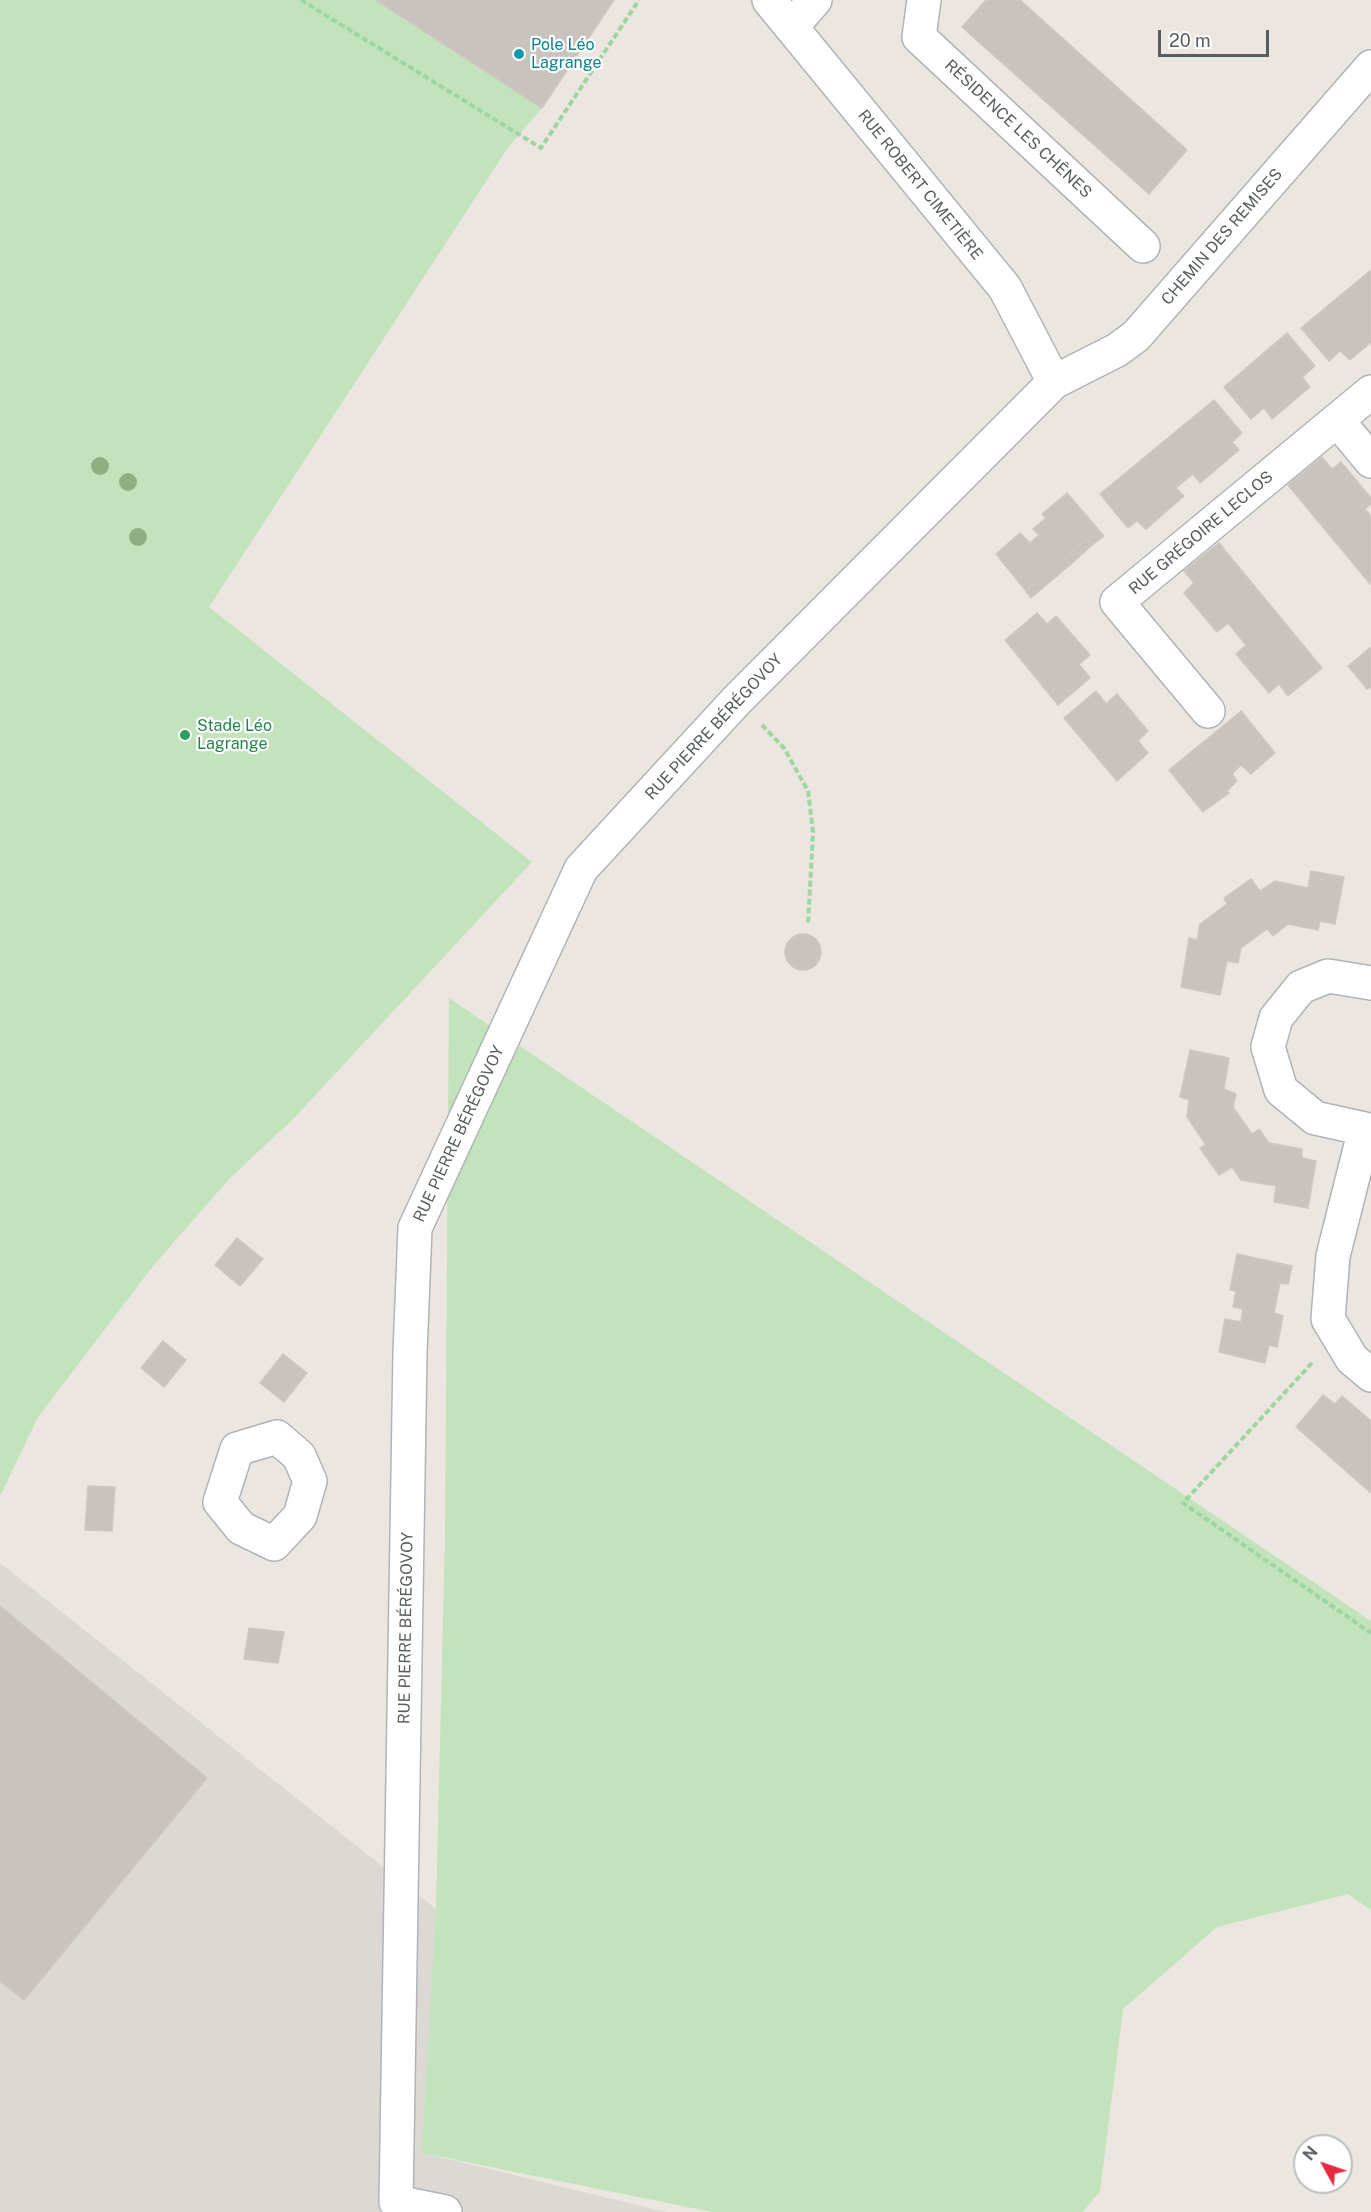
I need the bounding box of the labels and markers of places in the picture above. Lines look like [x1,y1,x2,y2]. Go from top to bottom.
place label: Pole Léo Lagrange [531,35,602,73]
marker: Pole Léo Lagrange [512,47,526,61]
place label: Stade Léo Lagrange [197,716,272,754]
marker: Stade Léo Lagrange [178,728,192,742]

